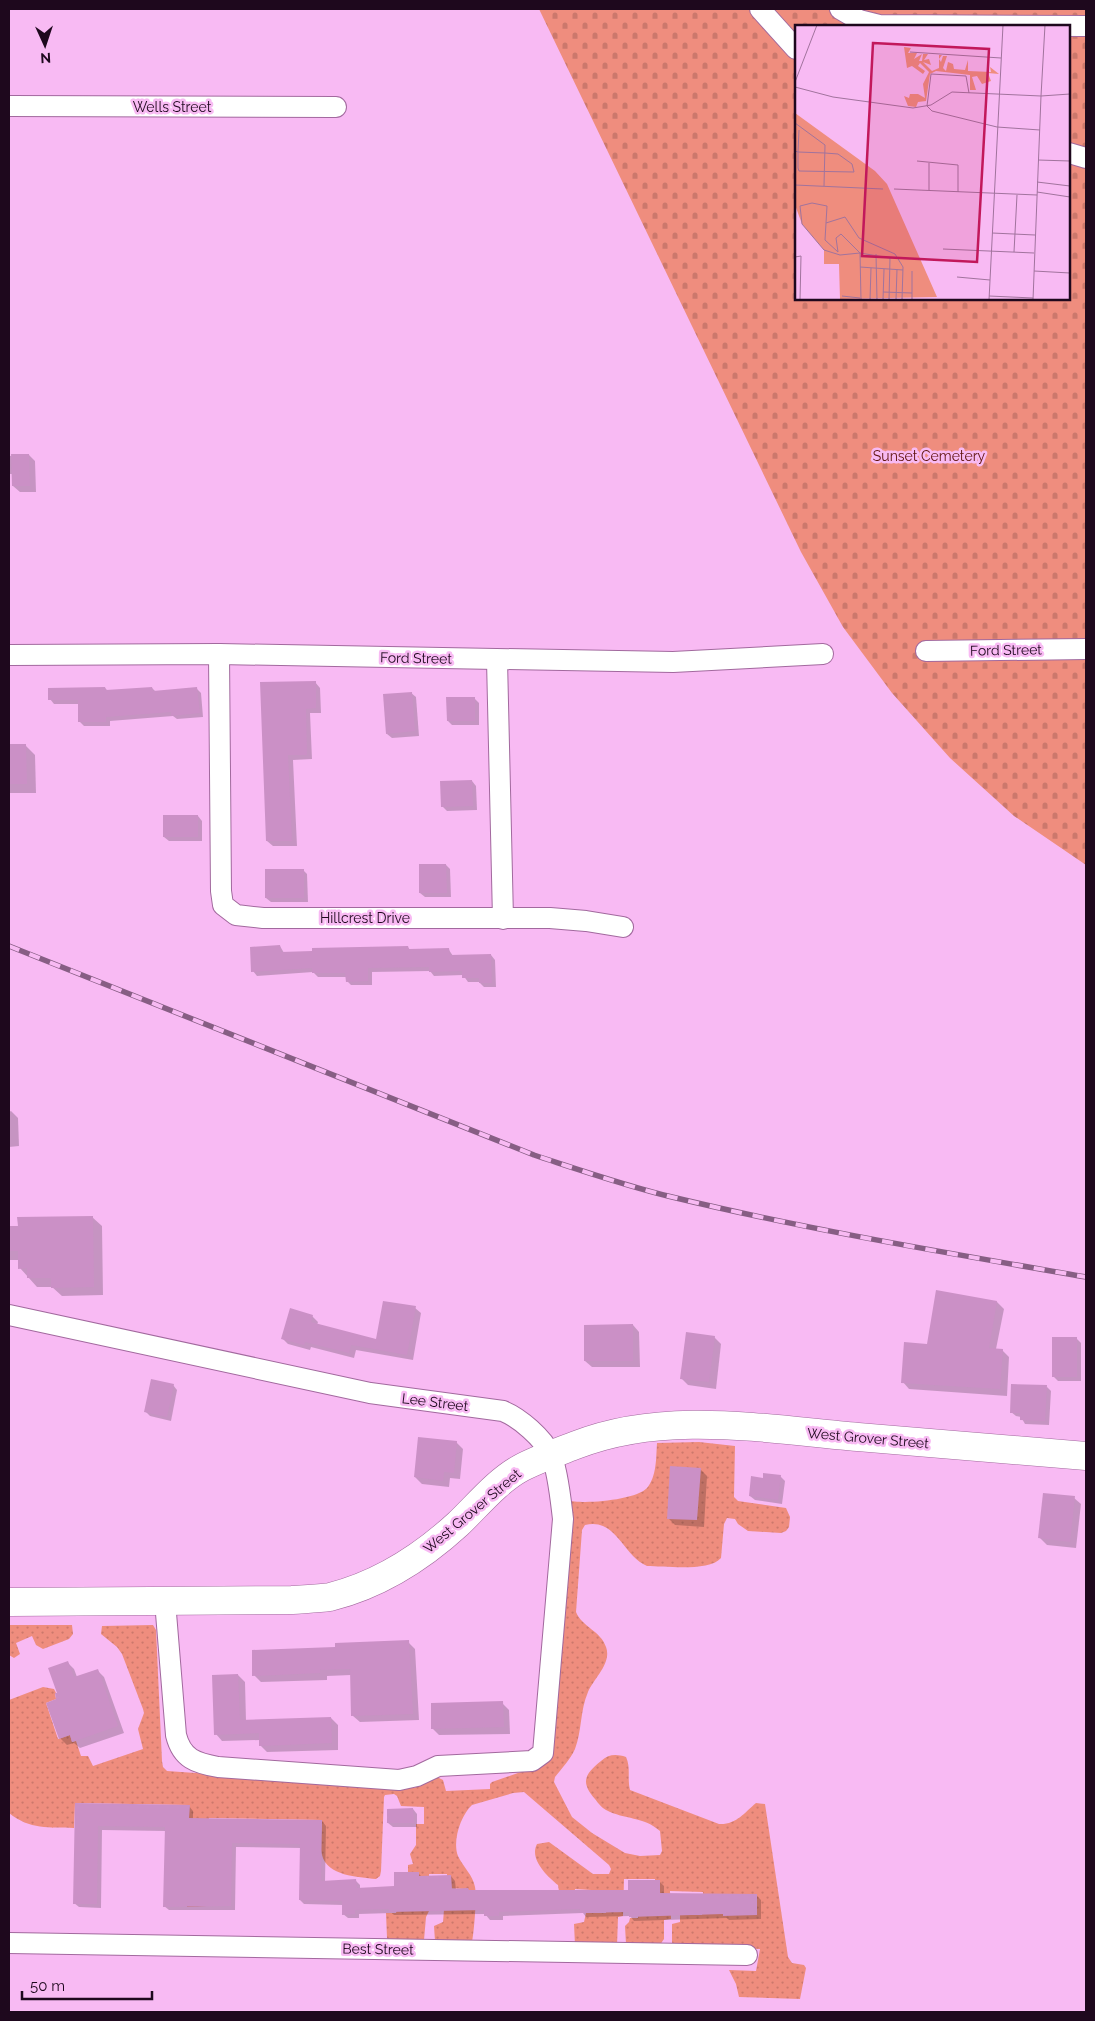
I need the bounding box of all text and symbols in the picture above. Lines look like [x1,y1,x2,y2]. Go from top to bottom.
north arrow [20,20,70,70]
inset map [795,25,1070,300]
text: N [40,50,51,66]
street label: Wells Street [133,99,212,115]
park label: Sunset Cemetery [873,448,986,464]
street label: Ford Street [970,641,1042,659]
street label: Ford Street [380,649,452,667]
street label: Hillcrest Drive [320,910,410,926]
street label: Lee Street [401,1390,469,1414]
street label: West Grover Street [806,1425,930,1451]
street label: West Grover Street [420,1465,524,1556]
street label: Best Street [342,1940,414,1958]
scale bar [22,1968,152,2000]
text: 50 m [30,1977,65,1995]

